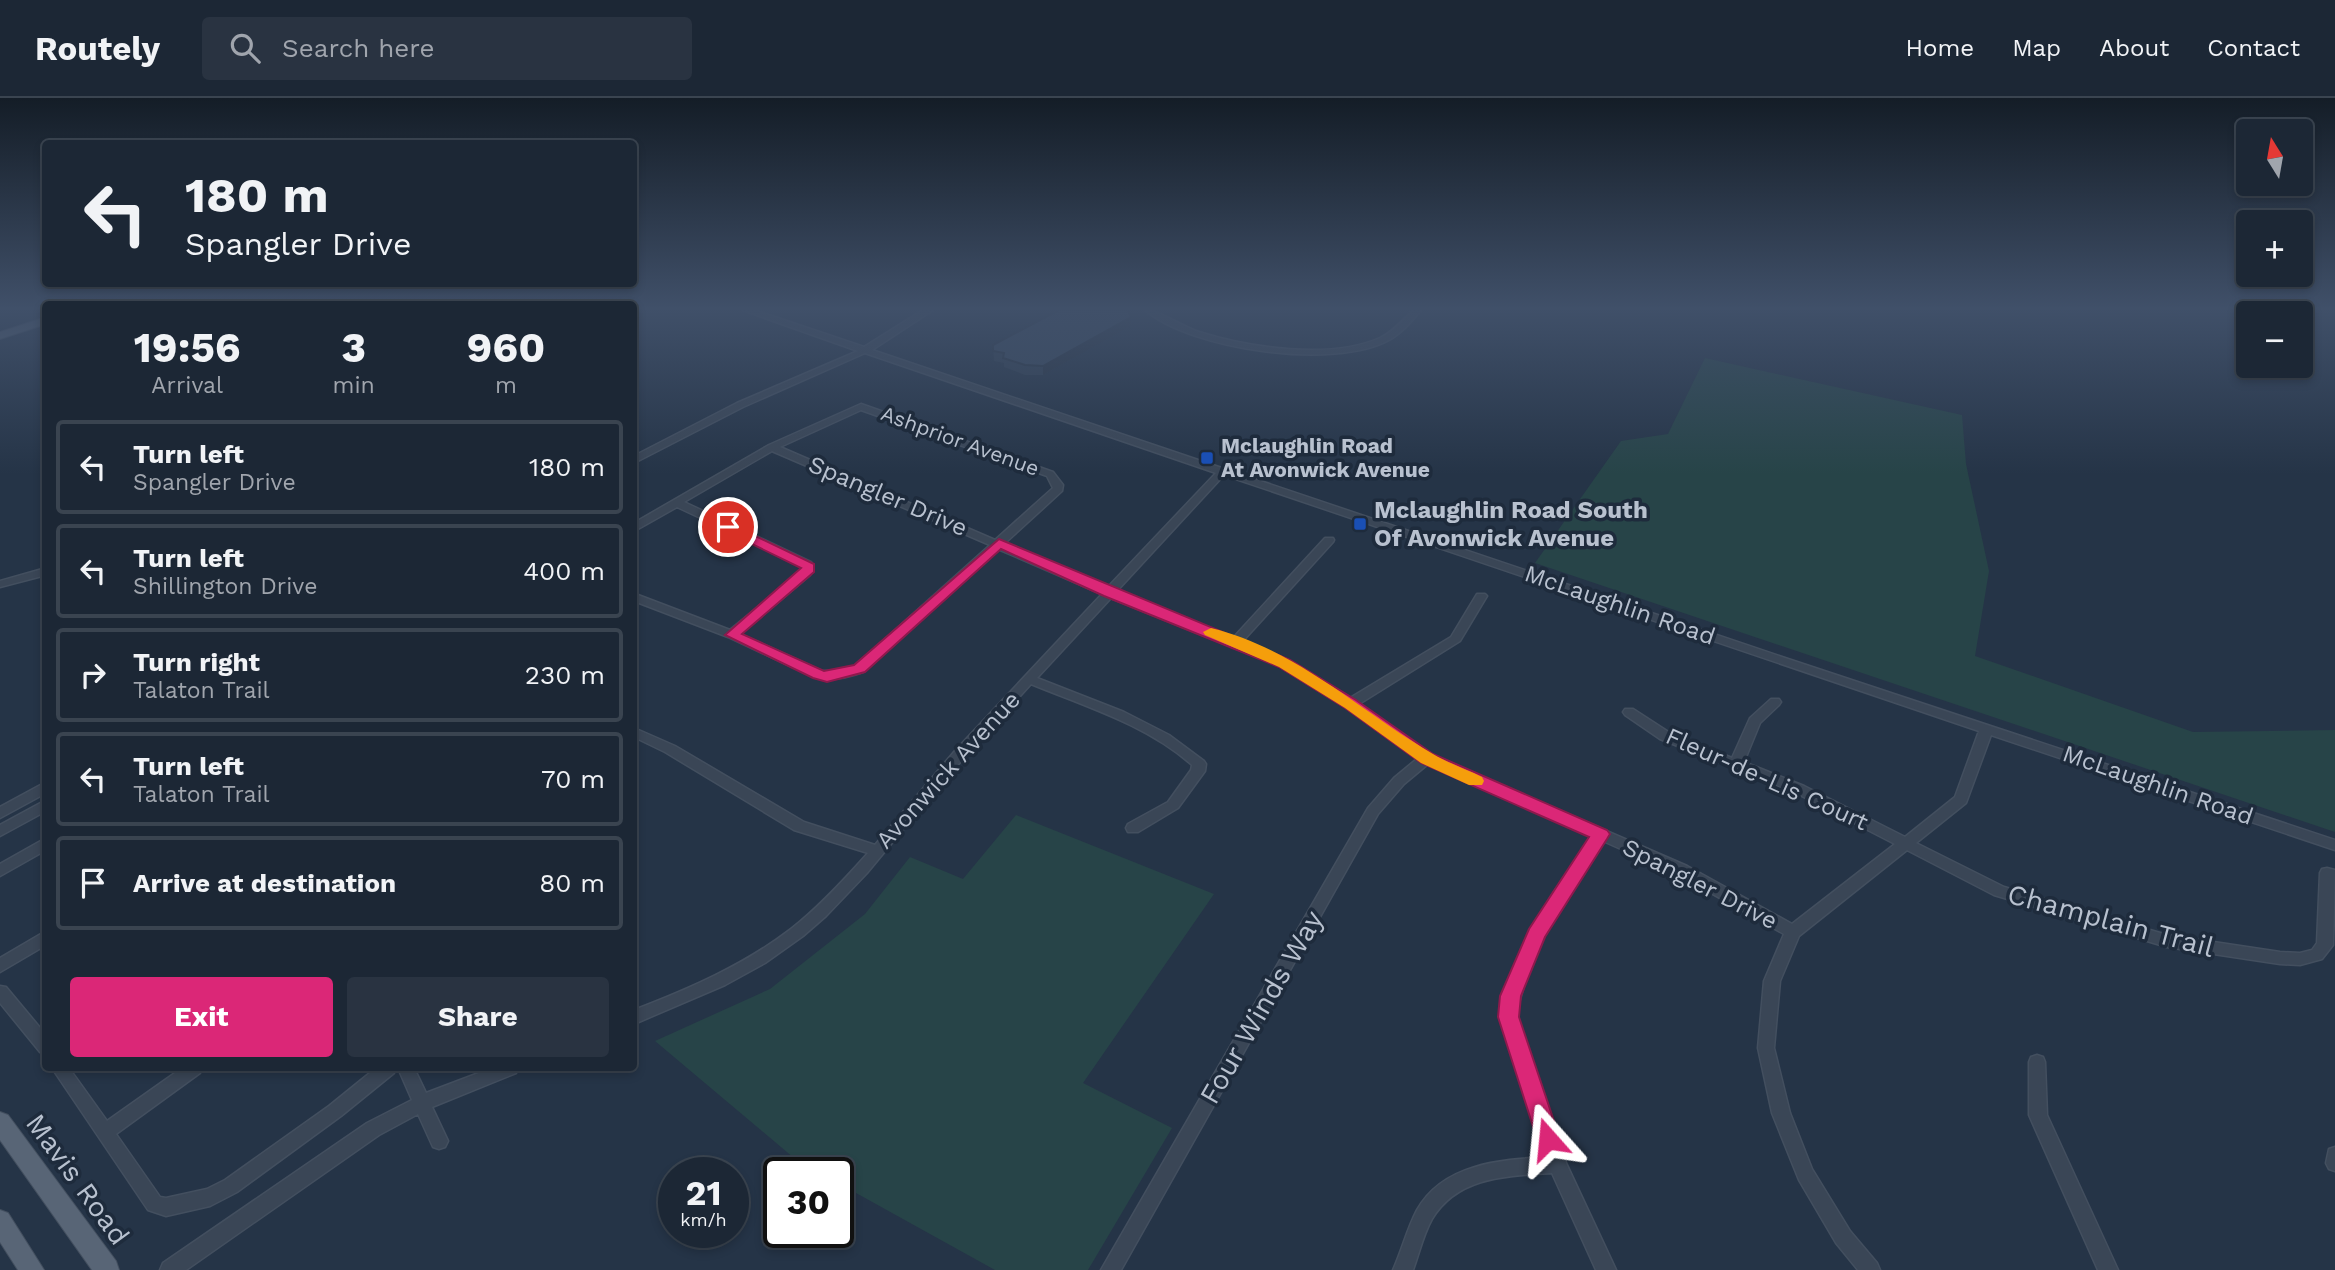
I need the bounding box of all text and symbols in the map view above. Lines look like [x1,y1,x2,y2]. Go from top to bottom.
search box [202,17,692,80]
text: Routely [35,29,160,68]
icon: search [226,29,264,67]
text: Search here [282,33,434,63]
text: Home [1906,34,1974,62]
text: Map [2012,34,2061,62]
text: About [2099,34,2169,62]
text: Contact [2207,34,2300,62]
north arrow [2236,119,2314,196]
map controls [2236,119,2313,378]
text: 180 m [185,166,329,224]
icon: left [70,168,161,259]
button: + [2236,210,2313,287]
text: Spangler Drive [185,225,411,263]
button: − [2236,301,2313,378]
text: 19:56 [134,323,241,372]
text: 3 [341,323,366,372]
text: 960 [466,323,545,372]
text: Arrival [151,372,223,399]
text: min [332,372,375,399]
text: m [495,372,517,399]
street label: Ashprior Avenue [878,400,1043,481]
place label: Mclaughlin Road At Avonwick Avenue [1221,433,1430,482]
text: Turn left [133,439,244,469]
icon: left [74,448,112,486]
street label: Spangler Drive [804,450,972,542]
marker: Mclaughlin Road At Avonwick Avenue [1199,450,1215,466]
text: 180 m [529,452,605,482]
text: Spangler Drive [133,469,296,496]
place label: Mclaughlin Road South Of Avonwick Avenue [1374,496,1648,552]
pin [698,497,758,557]
icon: arrive [709,508,747,546]
marker: Mclaughlin Road South Of Avonwick Avenue [1352,516,1368,532]
text: Turn left [133,543,244,573]
icon: left [74,552,112,590]
text: 400 m [523,556,605,586]
street label: McLaughlin Road [1521,559,1719,651]
text: Shillington Drive [133,573,317,600]
text: Turn right [133,647,260,677]
icon: right [74,656,112,694]
text: 230 m [525,660,605,690]
text: Talaton Trail [133,677,270,704]
street label: Avonwick Avenue [870,686,1026,854]
street label: Fleur-de-Lis Court [1662,722,1872,836]
street label: McLaughlin Road [2059,739,2257,831]
text: Turn left [133,751,244,781]
icon: left [74,760,112,798]
text: 70 m [541,764,605,794]
text: Talaton Trail [133,781,270,808]
street label: Spangler Drive [1618,833,1782,935]
icon: arrive [74,864,112,902]
text: Arrive at destination [133,868,396,898]
text: 80 m [539,868,605,898]
street label: Champlain Trail [2004,877,2218,964]
street label: Four Winds Way [1193,904,1330,1110]
button: Exit [70,977,333,1057]
button: Share [347,977,609,1057]
position arrow [1511,1102,1585,1176]
street label: Mavis Road [19,1107,136,1251]
speed limit sign: 30 [763,1157,854,1248]
text: 21 [686,1172,721,1214]
text: km/h [680,1209,727,1230]

